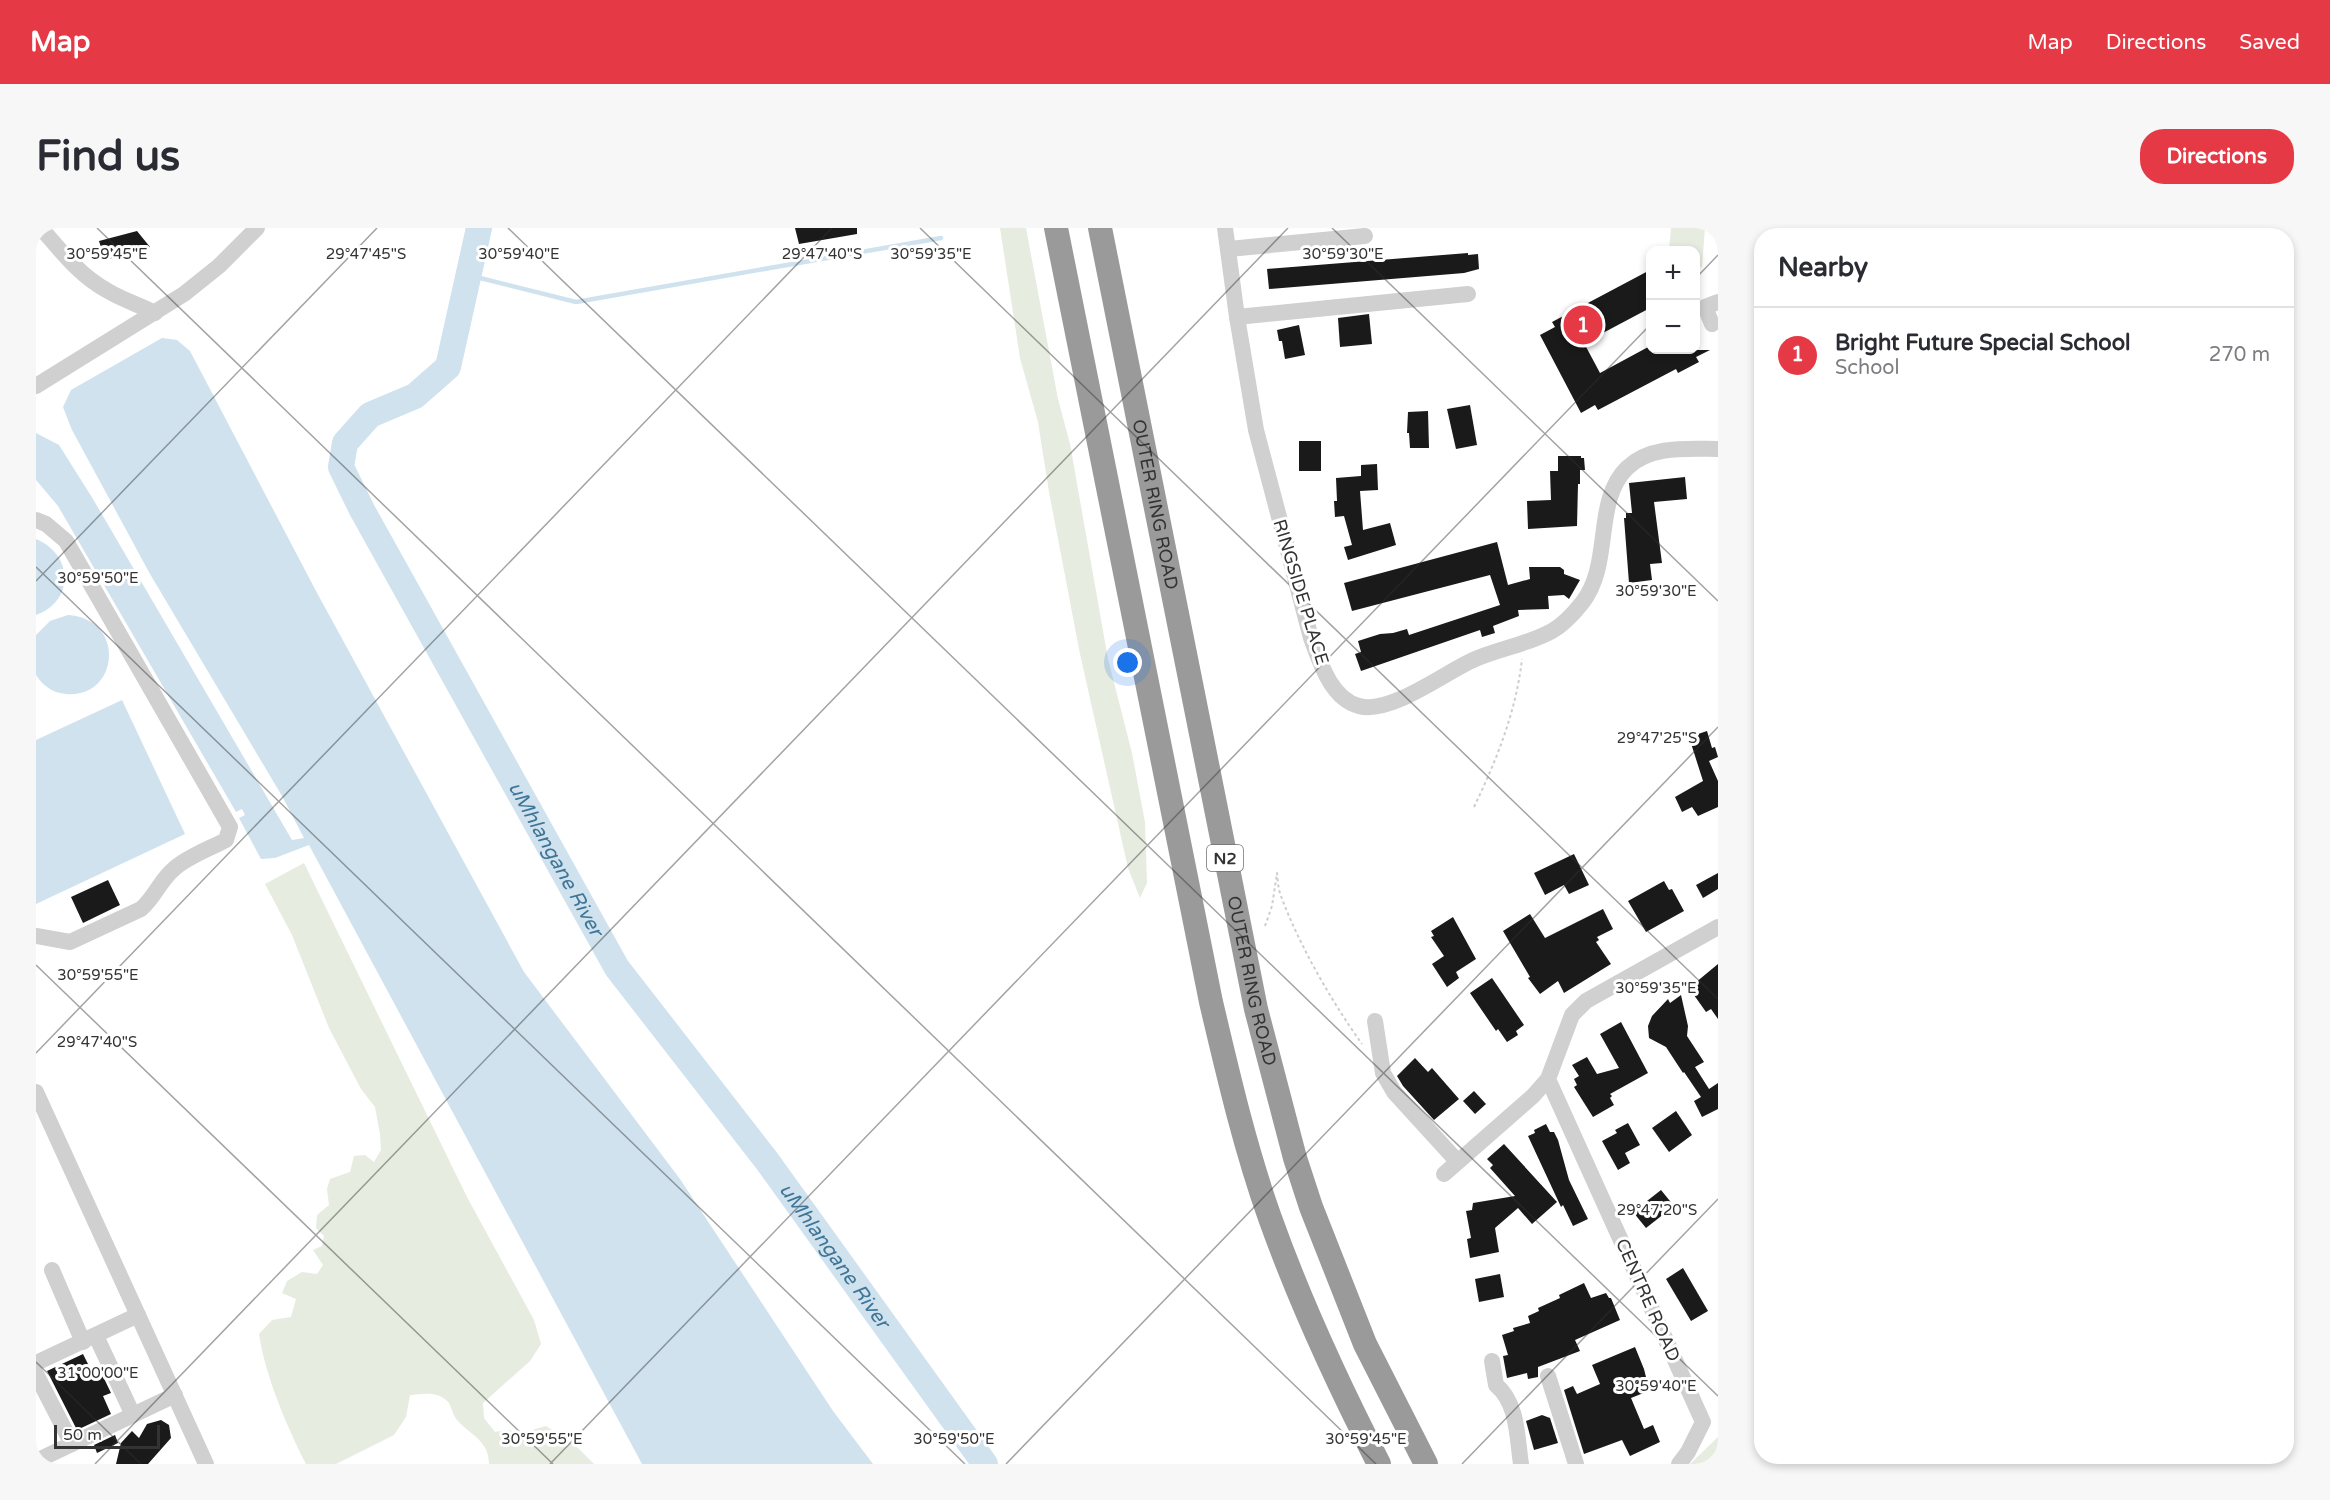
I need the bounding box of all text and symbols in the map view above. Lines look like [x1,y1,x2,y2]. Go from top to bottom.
text: Map [30,25,90,59]
text: Map [2027,30,2073,55]
text: Directions [2106,30,2206,55]
text: Saved [2239,30,2300,55]
button: Directions [2140,129,2294,184]
text: Find us [36,131,180,182]
text: 30°59'45"E [66,245,148,263]
text: 29°47'45"S [326,245,406,263]
text: 30°59'40"E [478,245,560,263]
text: 29°47'40"S [782,245,862,263]
text: 30°59'35"E [890,245,972,263]
text: 30°59'30"E [1302,245,1384,263]
map controls [1646,246,1700,354]
button: + [1646,246,1700,300]
text: Nearby [1778,252,1868,283]
button: − [1646,300,1700,354]
pin: 1 [1564,302,1602,348]
text: Bright Future Special School [1835,330,2131,356]
text: 1 [1791,343,1804,367]
text: 270 m [2209,343,2270,367]
text: School [1835,356,1899,380]
street label: OUTER RING ROAD [1127,417,1183,592]
street label: RINGSIDE PLACE [1268,516,1334,668]
text: 30°59'50"E [57,569,139,587]
text: 30°59'30"E [1615,582,1697,600]
your location [1113,648,1142,677]
text: 29°47'25"S [1617,729,1697,747]
water label: uMhlangane River [503,778,609,943]
road number: N2 [1207,845,1243,871]
street label: OUTER RING ROAD [1223,894,1281,1068]
text: 30°59'55"E [57,966,139,984]
text: 30°59'35"E [1615,979,1697,997]
text: 29°47'40"S [57,1033,137,1051]
water label: uMhlangane River [774,1179,896,1335]
text: 29°47'20"S [1617,1201,1697,1219]
street label: CENTRE ROAD [1611,1235,1685,1365]
text: 31°00'00"E [57,1364,139,1382]
text: 30°59'40"E [1615,1377,1697,1395]
scale bar [54,1422,160,1450]
text: 50 m [63,1425,102,1445]
text: 30°59'55"E [501,1430,583,1448]
text: 30°59'50"E [913,1430,995,1448]
text: 30°59'45"E [1325,1430,1407,1448]

